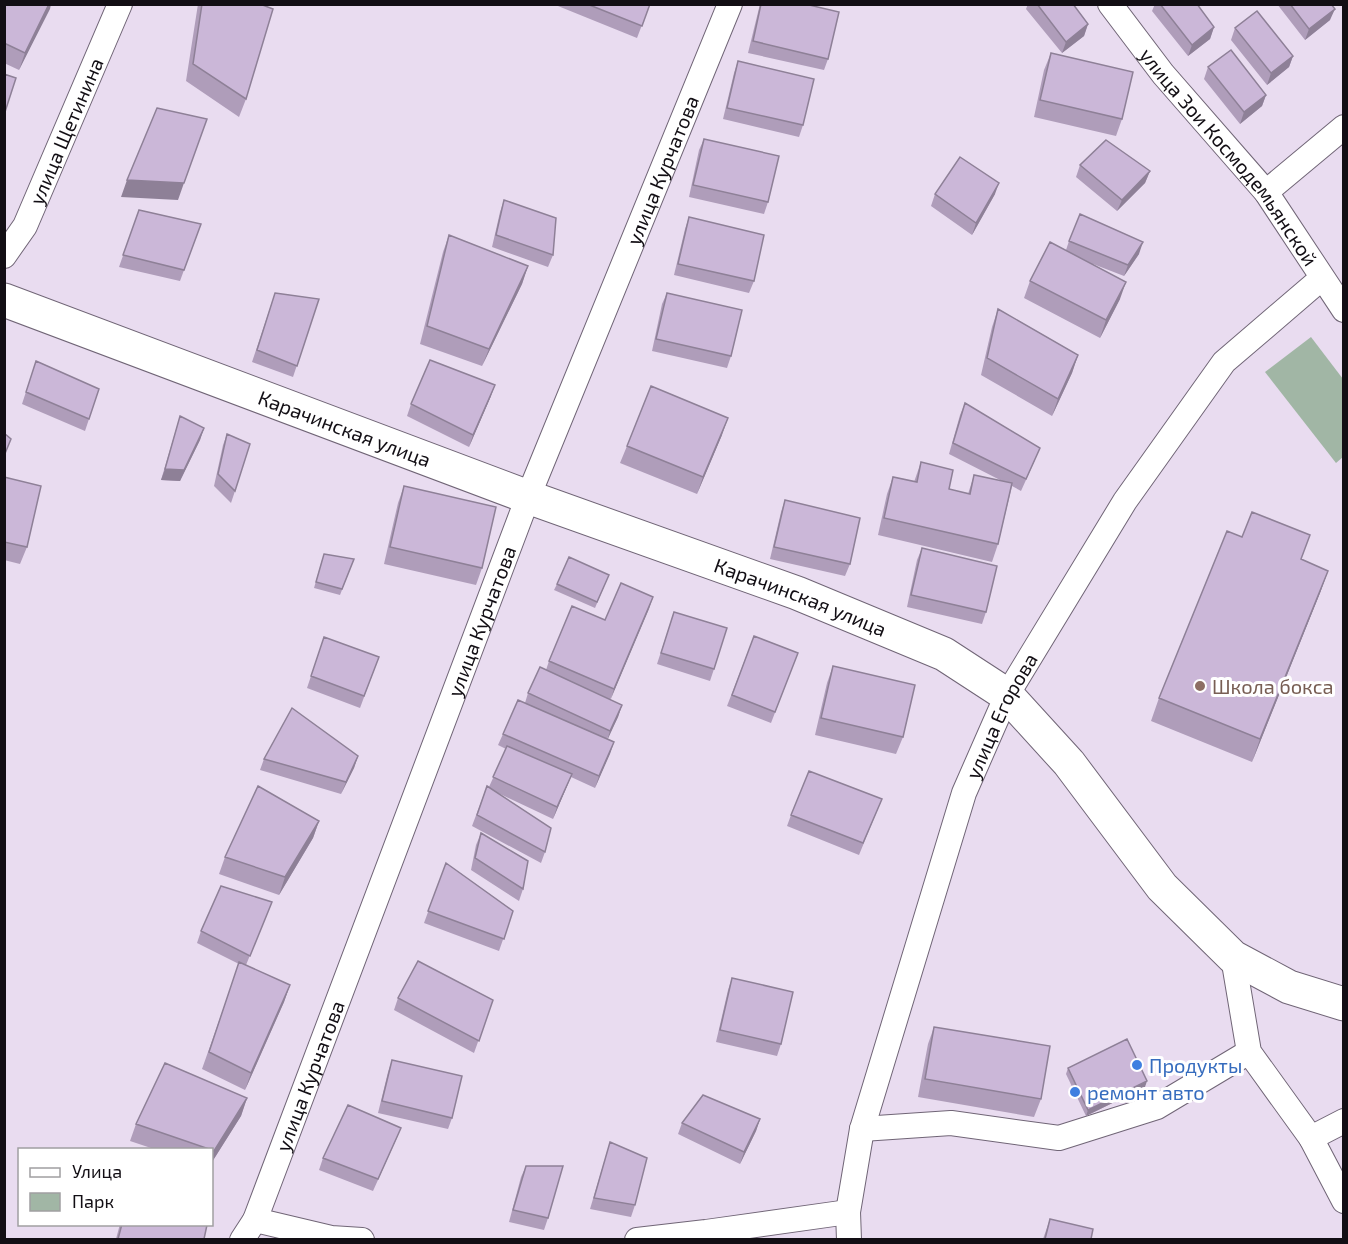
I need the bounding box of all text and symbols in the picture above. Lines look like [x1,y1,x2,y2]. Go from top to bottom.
street label: улица Зои Космодемьянской [1135,43,1323,270]
street label: улица Щетинина [24,54,108,208]
street label: улица Курчатова [621,92,703,249]
street label: Карачинская улица [255,385,434,471]
street label: улица Курчатова [442,542,520,700]
street label: Карачинская улица [711,553,890,641]
street label: улица Егорова [960,648,1042,783]
place label: Школа бокса [1212,674,1334,698]
marker: Школа бокса [1193,679,1207,693]
street label: улица Курчатова [270,997,349,1155]
place label: Продукты [1149,1053,1242,1078]
marker: Продукты [1130,1058,1144,1072]
place label: ремонт авто [1087,1080,1205,1104]
marker: ремонт авто [1068,1085,1082,1099]
legend [18,1148,213,1226]
text: Улица [72,1160,122,1182]
text: Парк [72,1190,114,1212]

